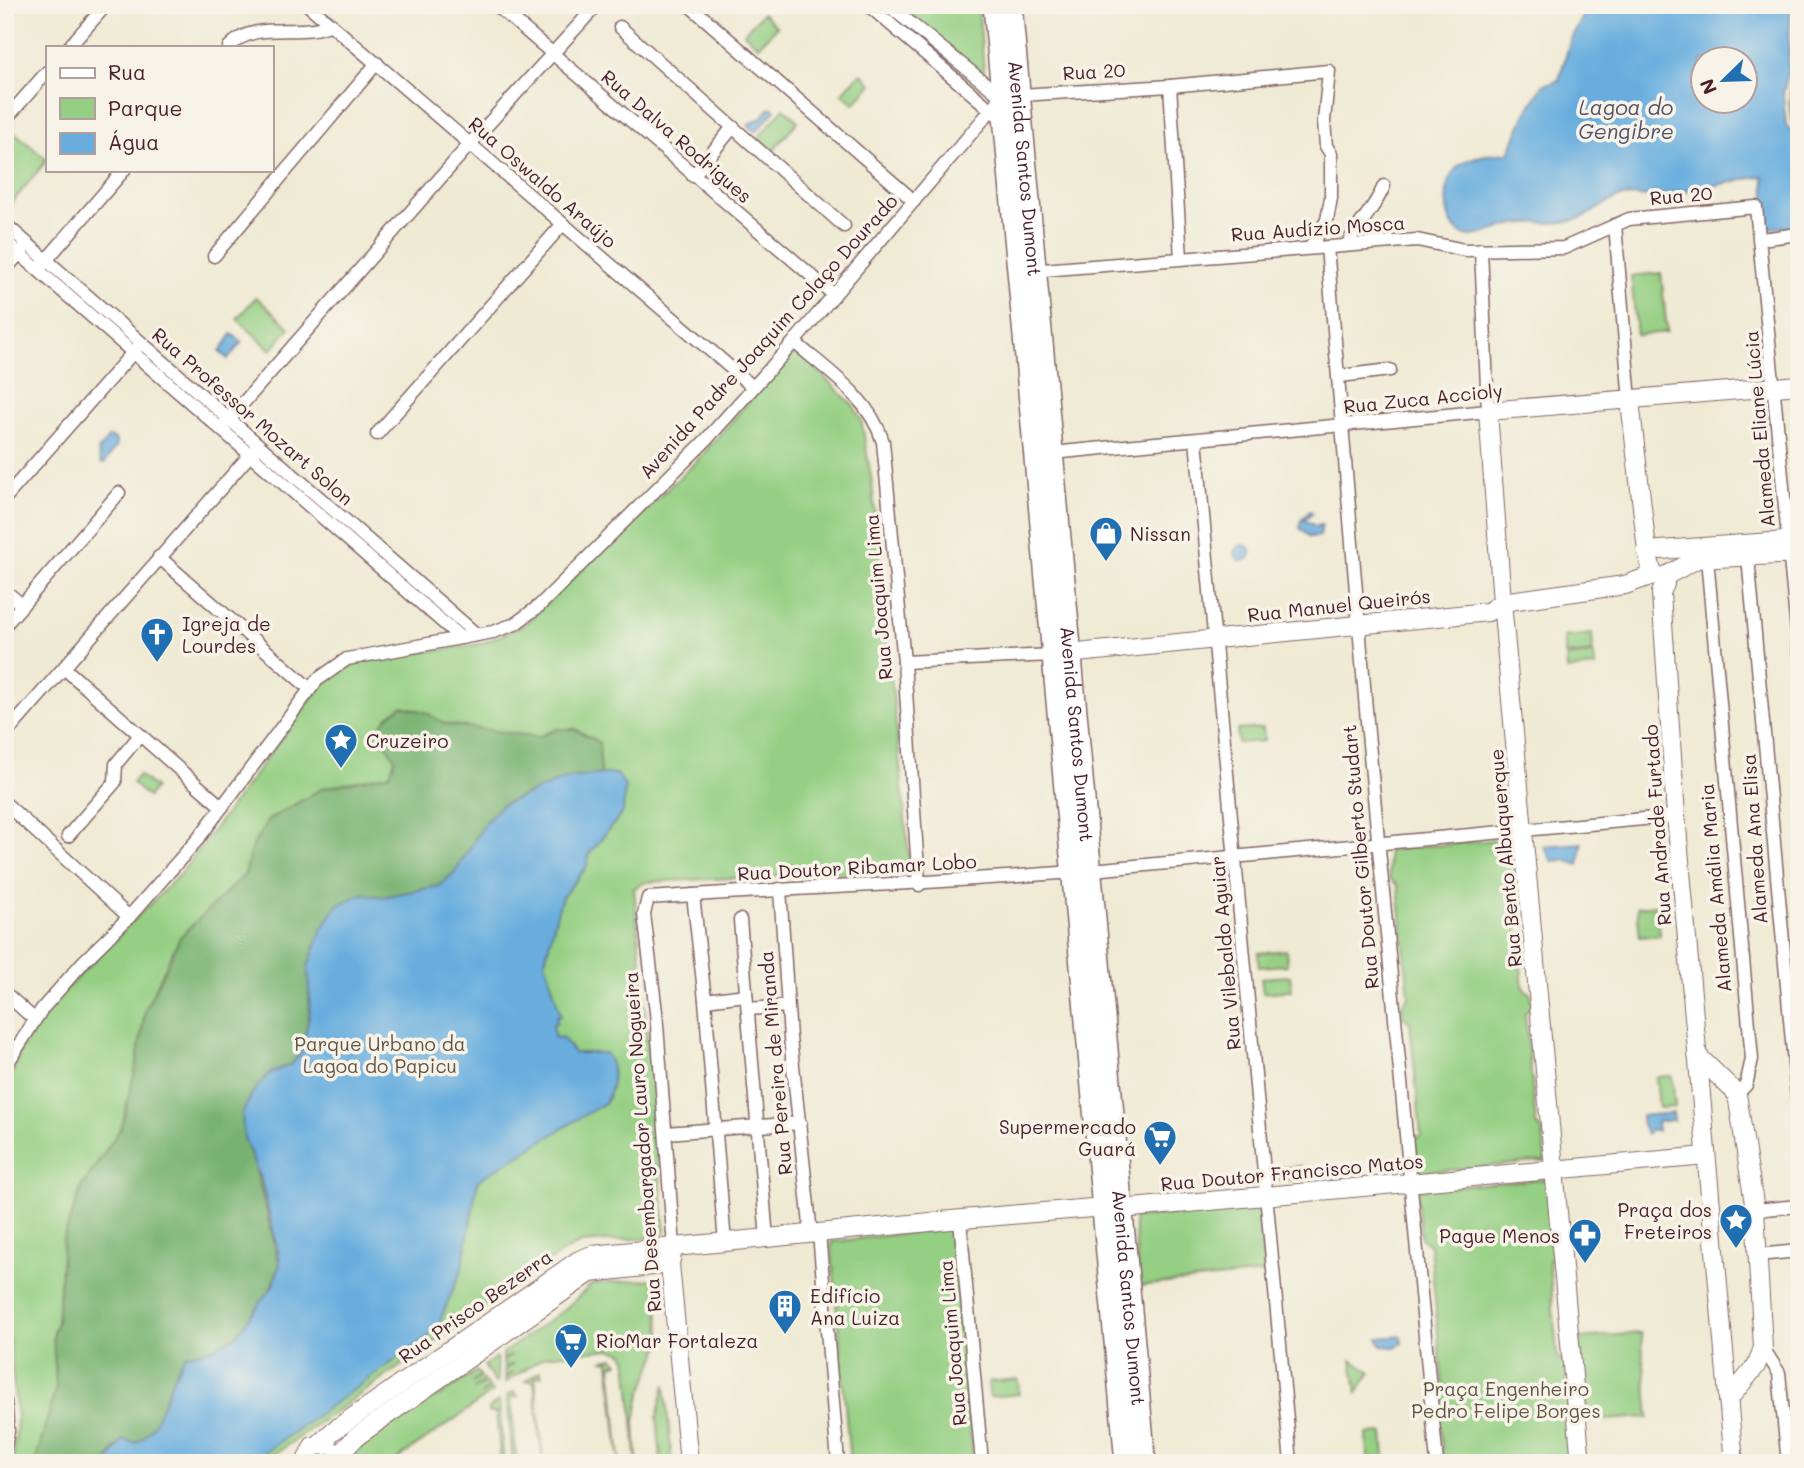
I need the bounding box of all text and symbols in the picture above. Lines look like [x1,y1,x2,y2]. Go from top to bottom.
legend [46,46,273,172]
north arrow [1688,46,1758,116]
street label: Rua 20 [1062,57,1126,85]
text: Rua [108,58,146,85]
street label: Avenida Santos Dumont [1004,59,1048,277]
street label: Rua Dalva Rodrigues [597,64,757,208]
text: N [1694,75,1722,98]
water label: Lagoa do Gengibre [1578,93,1674,144]
text: Parque [108,94,182,121]
street label: Rua Oswaldo Araújo [464,111,622,253]
text: Água [108,128,159,155]
street label: Rua 20 [1649,180,1714,210]
street label: Avenida Padre Joaquim Colaço Dourado [633,188,903,484]
street label: Rua Audízio Mosca [1230,209,1406,247]
street label: Rua Professor Mozart Solon [147,322,359,510]
street label: Alameda Eliane Lúcia [1738,330,1780,528]
street label: Rua Zuca Accioly [1342,377,1504,419]
street label: Rua Joaquim Lima [858,513,898,681]
shop icon: Nissan [1087,514,1125,563]
place label: Nissan [1130,521,1191,546]
street label: Rua Manuel Queirós [1246,583,1432,627]
place label: Igreja de Lourdes [182,611,271,658]
church icon: Igreja de Lourdes [138,615,176,664]
street label: Avenida Santos Dumont [1056,625,1100,843]
place icon: Cruzeiro [322,721,360,770]
street label: Rua Doutor Gilberto Studart [1336,724,1384,990]
street label: Rua Andrade Furtado [1638,724,1676,926]
place label: Cruzeiro [366,728,448,753]
street label: Rua Bento Albuquerque [1483,748,1527,968]
street label: Alameda Ana Elisa [1736,753,1772,925]
street label: Alameda Amália Maria [1693,783,1737,993]
street label: Rua Doutor Ribamar Lobo [737,848,977,886]
street label: Rua Vilebaldo Aguiar [1204,855,1246,1051]
street label: Rua Pereira de Miranda [753,950,797,1176]
street label: Rua Desembargador Lauro Nogueira [618,971,666,1313]
park label: Parque Urbano da Lagoa do Papicu [294,1031,466,1078]
place label: Supermercado Guará [999,1114,1136,1161]
supermarket icon: Supermercado Guará [1141,1118,1179,1167]
street label: Rua Doutor Francisco Matos [1160,1148,1424,1196]
street label: Avenida Santos Dumont [1107,1189,1152,1406]
place label: Praça dos Freteiros [1617,1197,1712,1244]
place icon: Praça dos Freteiros [1717,1201,1755,1250]
pharmacy icon: Pague Menos [1566,1216,1604,1265]
place label: Pague Menos [1439,1223,1560,1248]
street label: Rua Prisco Bezerra [393,1244,557,1368]
street label: Rua Joaquim Lima [932,1259,972,1427]
place label: Edifício Ana Luiza [810,1283,900,1330]
building icon: Edifício Ana Luiza [766,1287,804,1336]
supermarket icon: RioMar Fortaleza [552,1321,590,1370]
place label: RioMar Fortaleza [596,1328,758,1353]
park label: Praça Engenheiro Pedro Felipe Borges [1411,1376,1601,1423]

